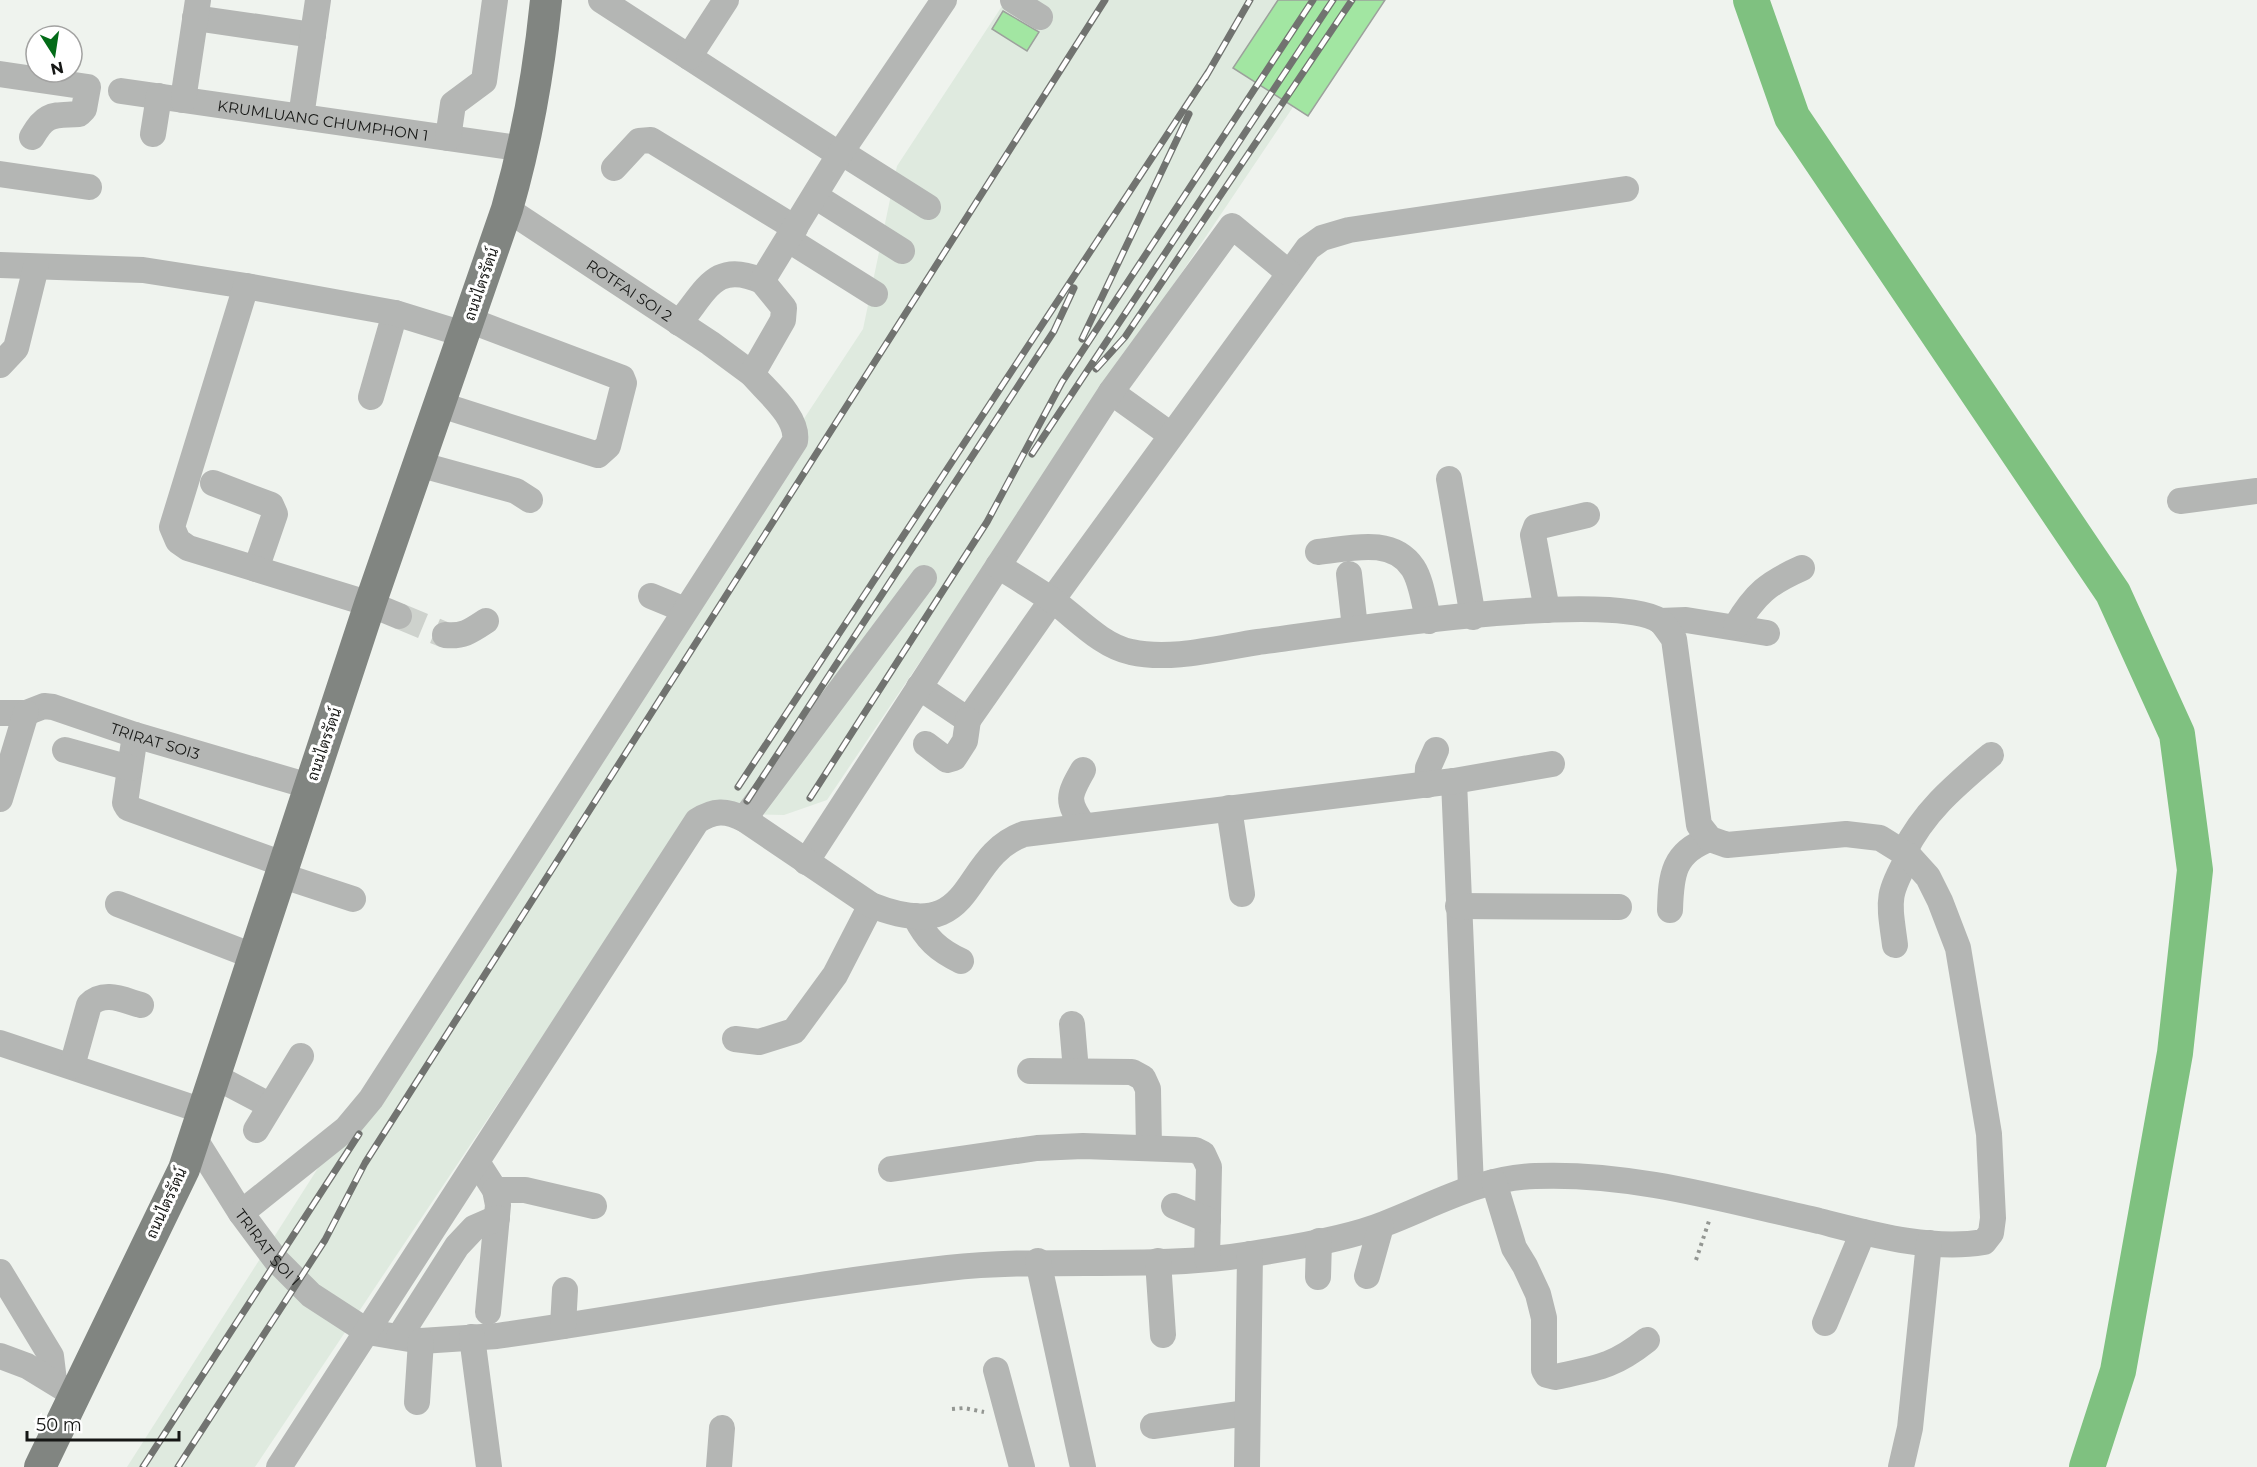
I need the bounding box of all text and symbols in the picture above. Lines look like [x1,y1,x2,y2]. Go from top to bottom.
north arrow [24,24,84,84]
text: N [49,58,65,79]
street label: KRUMLUANG CHUMPHON 1 [216,96,430,145]
street label: ถนนไตรรัตน์ [460,245,502,323]
street label: ROTFAI SOI 2 [583,255,676,325]
street label: ถนนไตรรัตน์ [303,705,345,783]
street label: TRIRAT SOI3 [108,718,202,763]
street label: ถนนไตรรัตน์ [141,1165,191,1241]
street label: TRIRAT SOI 1 [231,1205,305,1289]
scale bar [27,1404,178,1442]
text: 50 m [36,1414,82,1436]

